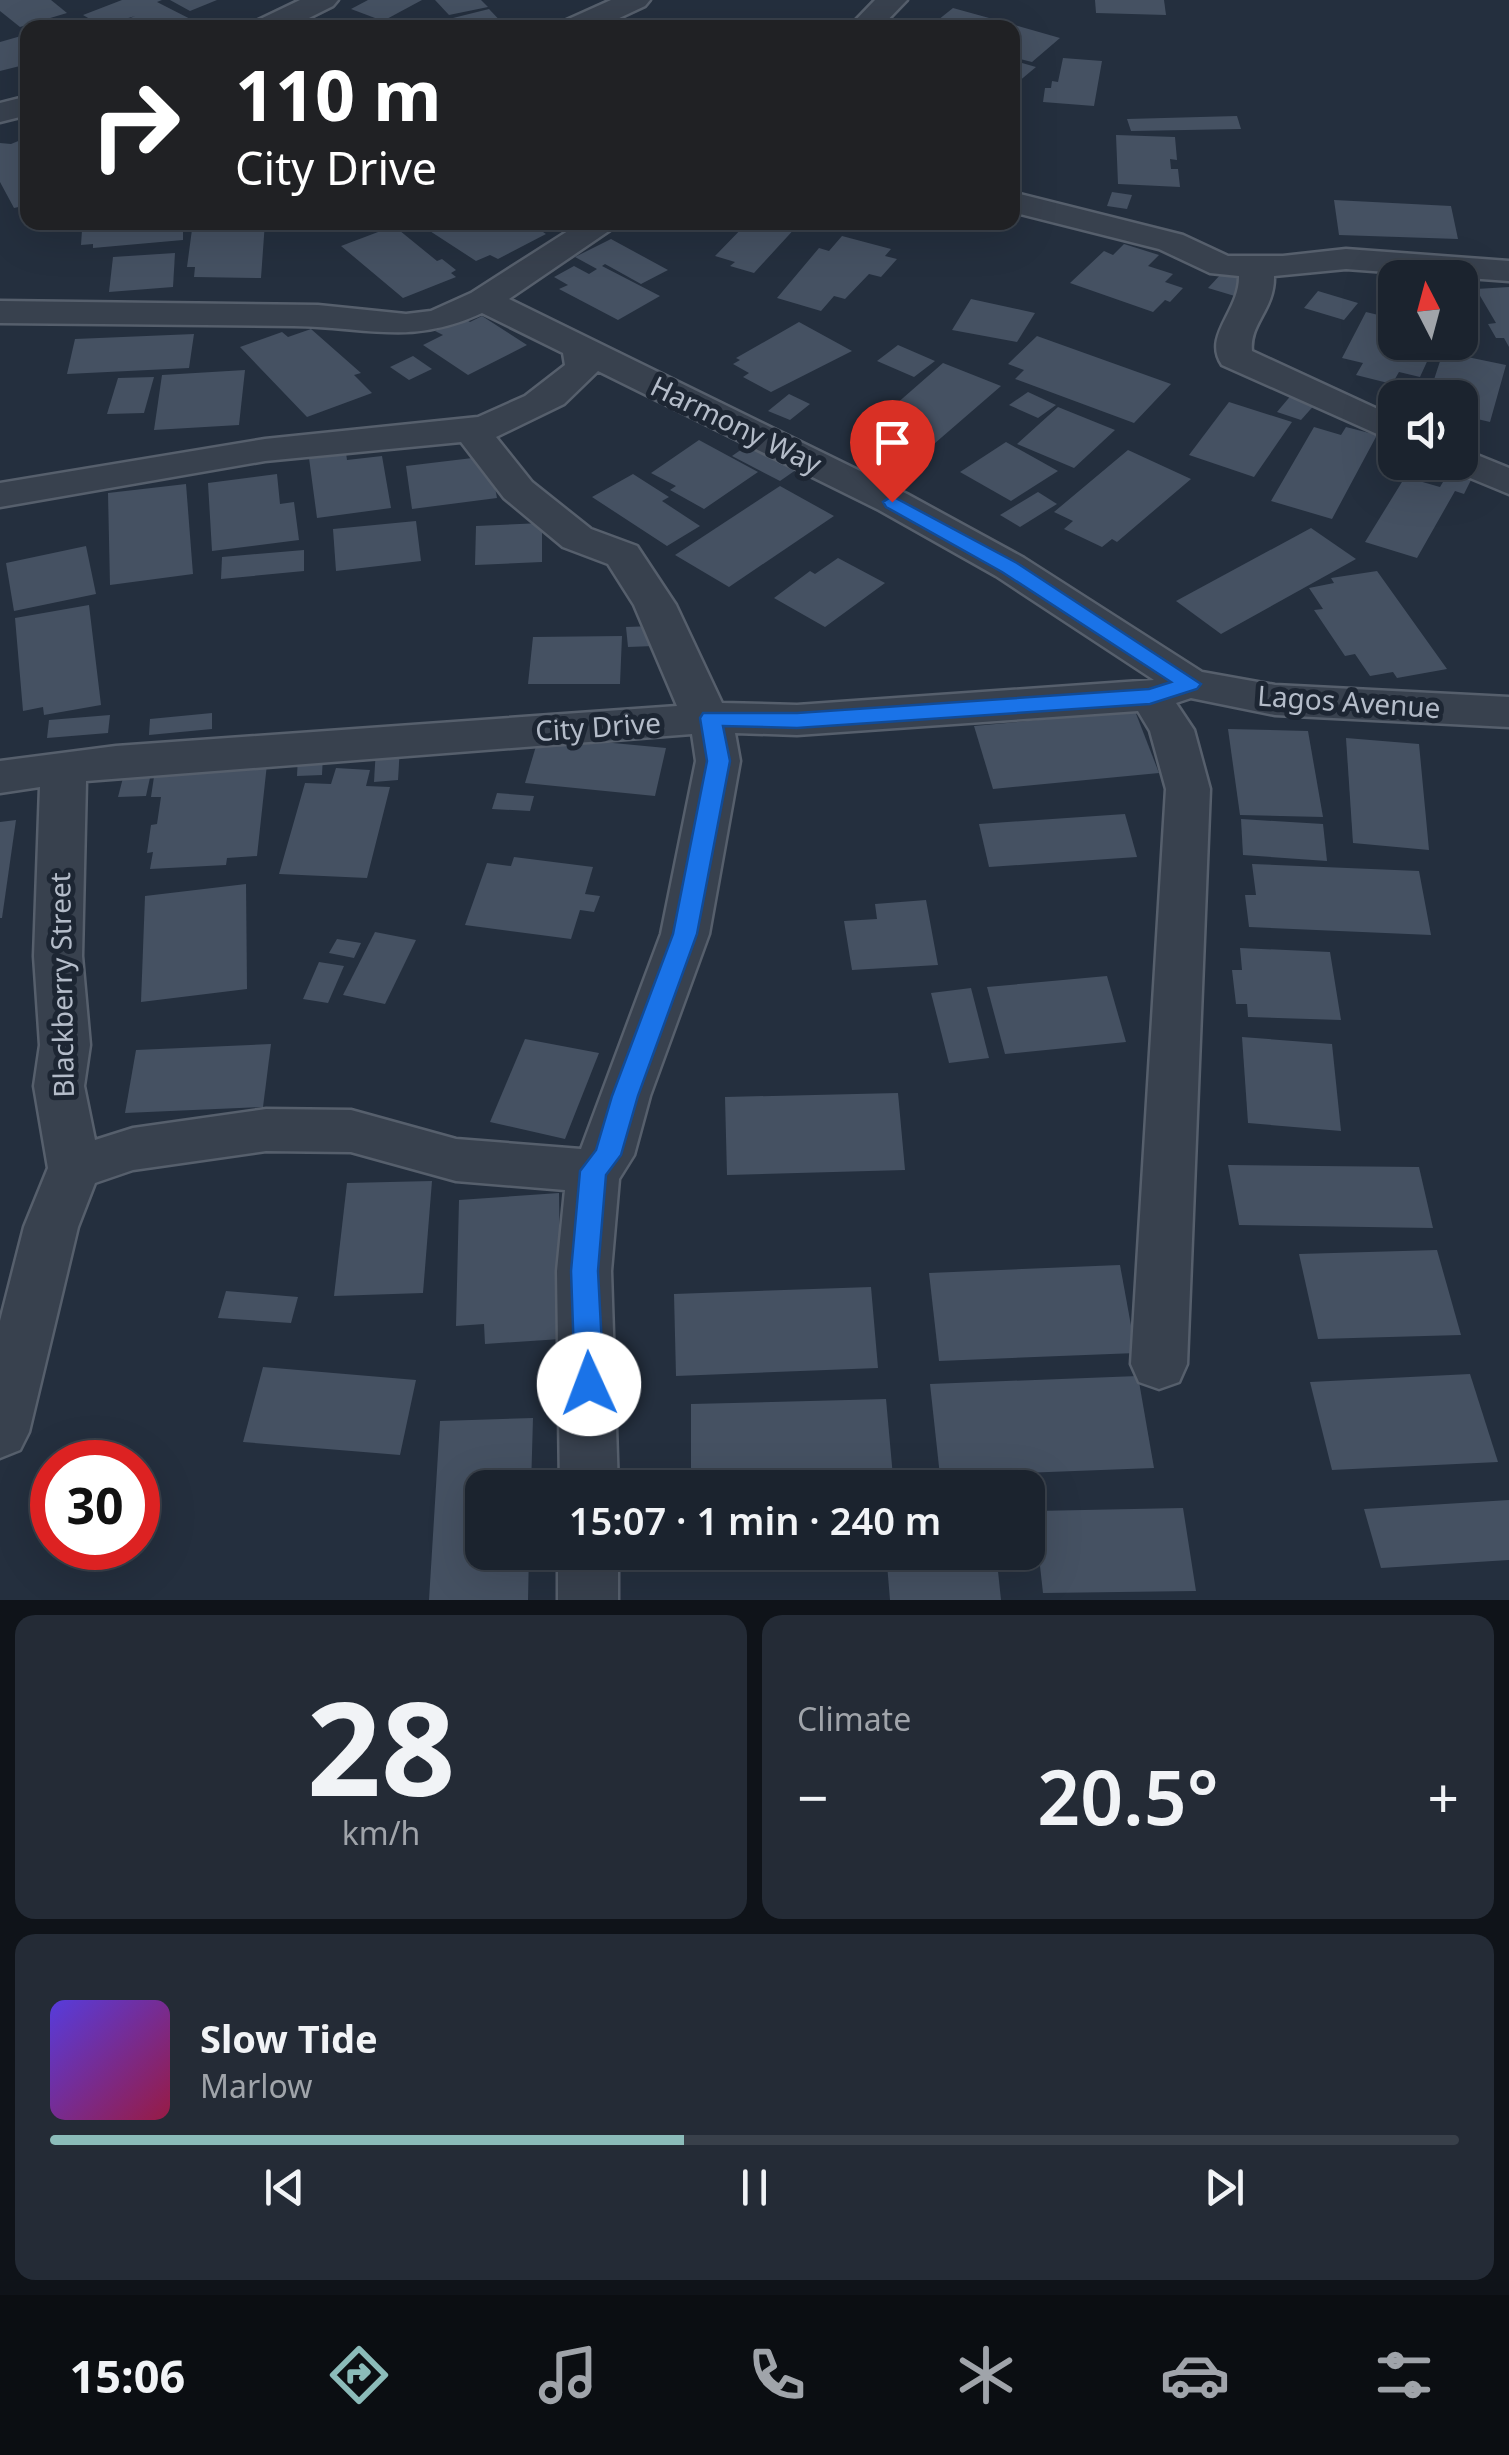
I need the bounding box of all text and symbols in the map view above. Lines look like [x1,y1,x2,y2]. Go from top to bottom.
text: 110 m [235,46,442,142]
icon: right [70,60,200,190]
text: City Drive [235,137,437,198]
north arrow [1378,260,1478,360]
map controls [1378,260,1478,480]
street label: Harmony Way [645,366,829,482]
button: sound [1378,380,1478,480]
pin [850,400,935,503]
icon: arrive [865,415,920,470]
street label: Lagos Avenue [1256,676,1442,726]
street label: City Drive [534,703,662,749]
street label: Blackberry Street [40,872,82,1098]
position arrow [537,1332,641,1436]
speed limit sign: 30 [30,1440,160,1570]
text: 15:07 · 1 min · 240 m [569,1494,941,1546]
text: 28 [307,1657,455,1834]
text: Climate [797,1697,911,1740]
text: 20.5° [1037,1745,1219,1847]
text: − [797,1759,828,1834]
text: + [1428,1759,1459,1834]
text: km/h [342,1811,420,1854]
text: Slow Tide [200,2012,378,2064]
text: Marlow [200,2064,312,2107]
icon: previous [257,2160,312,2215]
icon: pause [727,2160,782,2215]
icon: next [1197,2160,1252,2215]
icon: directions [324,2340,394,2410]
icon: music [533,2340,603,2410]
icon: phone [742,2340,812,2410]
icon: climate [951,2340,1021,2410]
icon: car [1160,2340,1230,2410]
icon: filters [1369,2340,1439,2410]
text: 15:06 [70,2345,185,2406]

